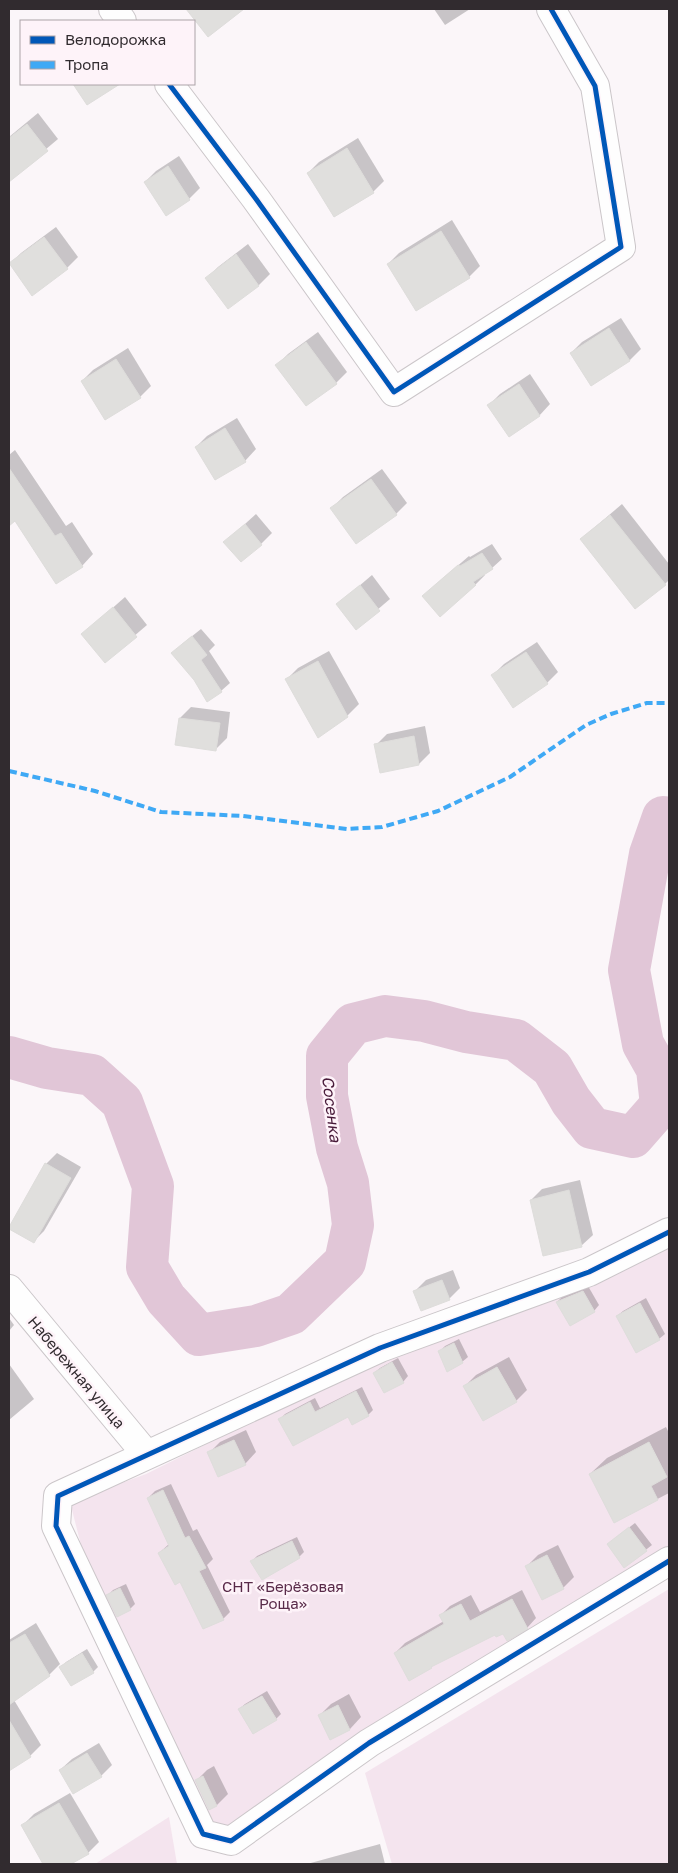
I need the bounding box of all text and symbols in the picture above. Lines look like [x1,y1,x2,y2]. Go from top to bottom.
legend [20,20,195,85]
text: Велодорожка [65,30,166,48]
text: Тропа [65,55,109,73]
water label: Сосенка [318,1075,346,1144]
street label: Набережная улица [25,1312,129,1432]
park label: СНТ «Берёзовая Роща» [222,1577,344,1612]

